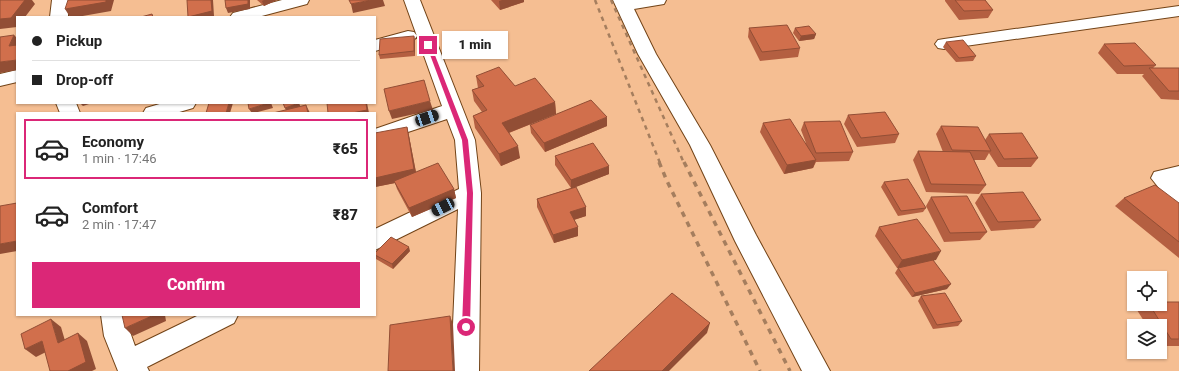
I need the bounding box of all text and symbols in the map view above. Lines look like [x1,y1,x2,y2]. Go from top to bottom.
callout: 1 min [442,31,508,59]
text: Pickup [56,32,102,50]
route end [419,36,437,54]
text: 1 min [459,37,491,52]
text: Drop-off [56,71,113,89]
car [414,108,440,128]
icon: car [34,131,70,167]
text: Economy [82,133,144,151]
text: ₹65 [333,140,358,158]
text: 1 min · 17:46 [82,151,157,166]
car [430,196,456,218]
icon: car [34,197,70,233]
text: Comfort [82,199,138,217]
text: ₹87 [333,206,358,224]
text: 2 min · 17:47 [82,217,157,232]
button: Confirm [32,262,360,308]
map controls [1127,271,1167,359]
button: locate [1127,271,1167,311]
route start [457,318,475,336]
button: layers [1127,319,1167,359]

